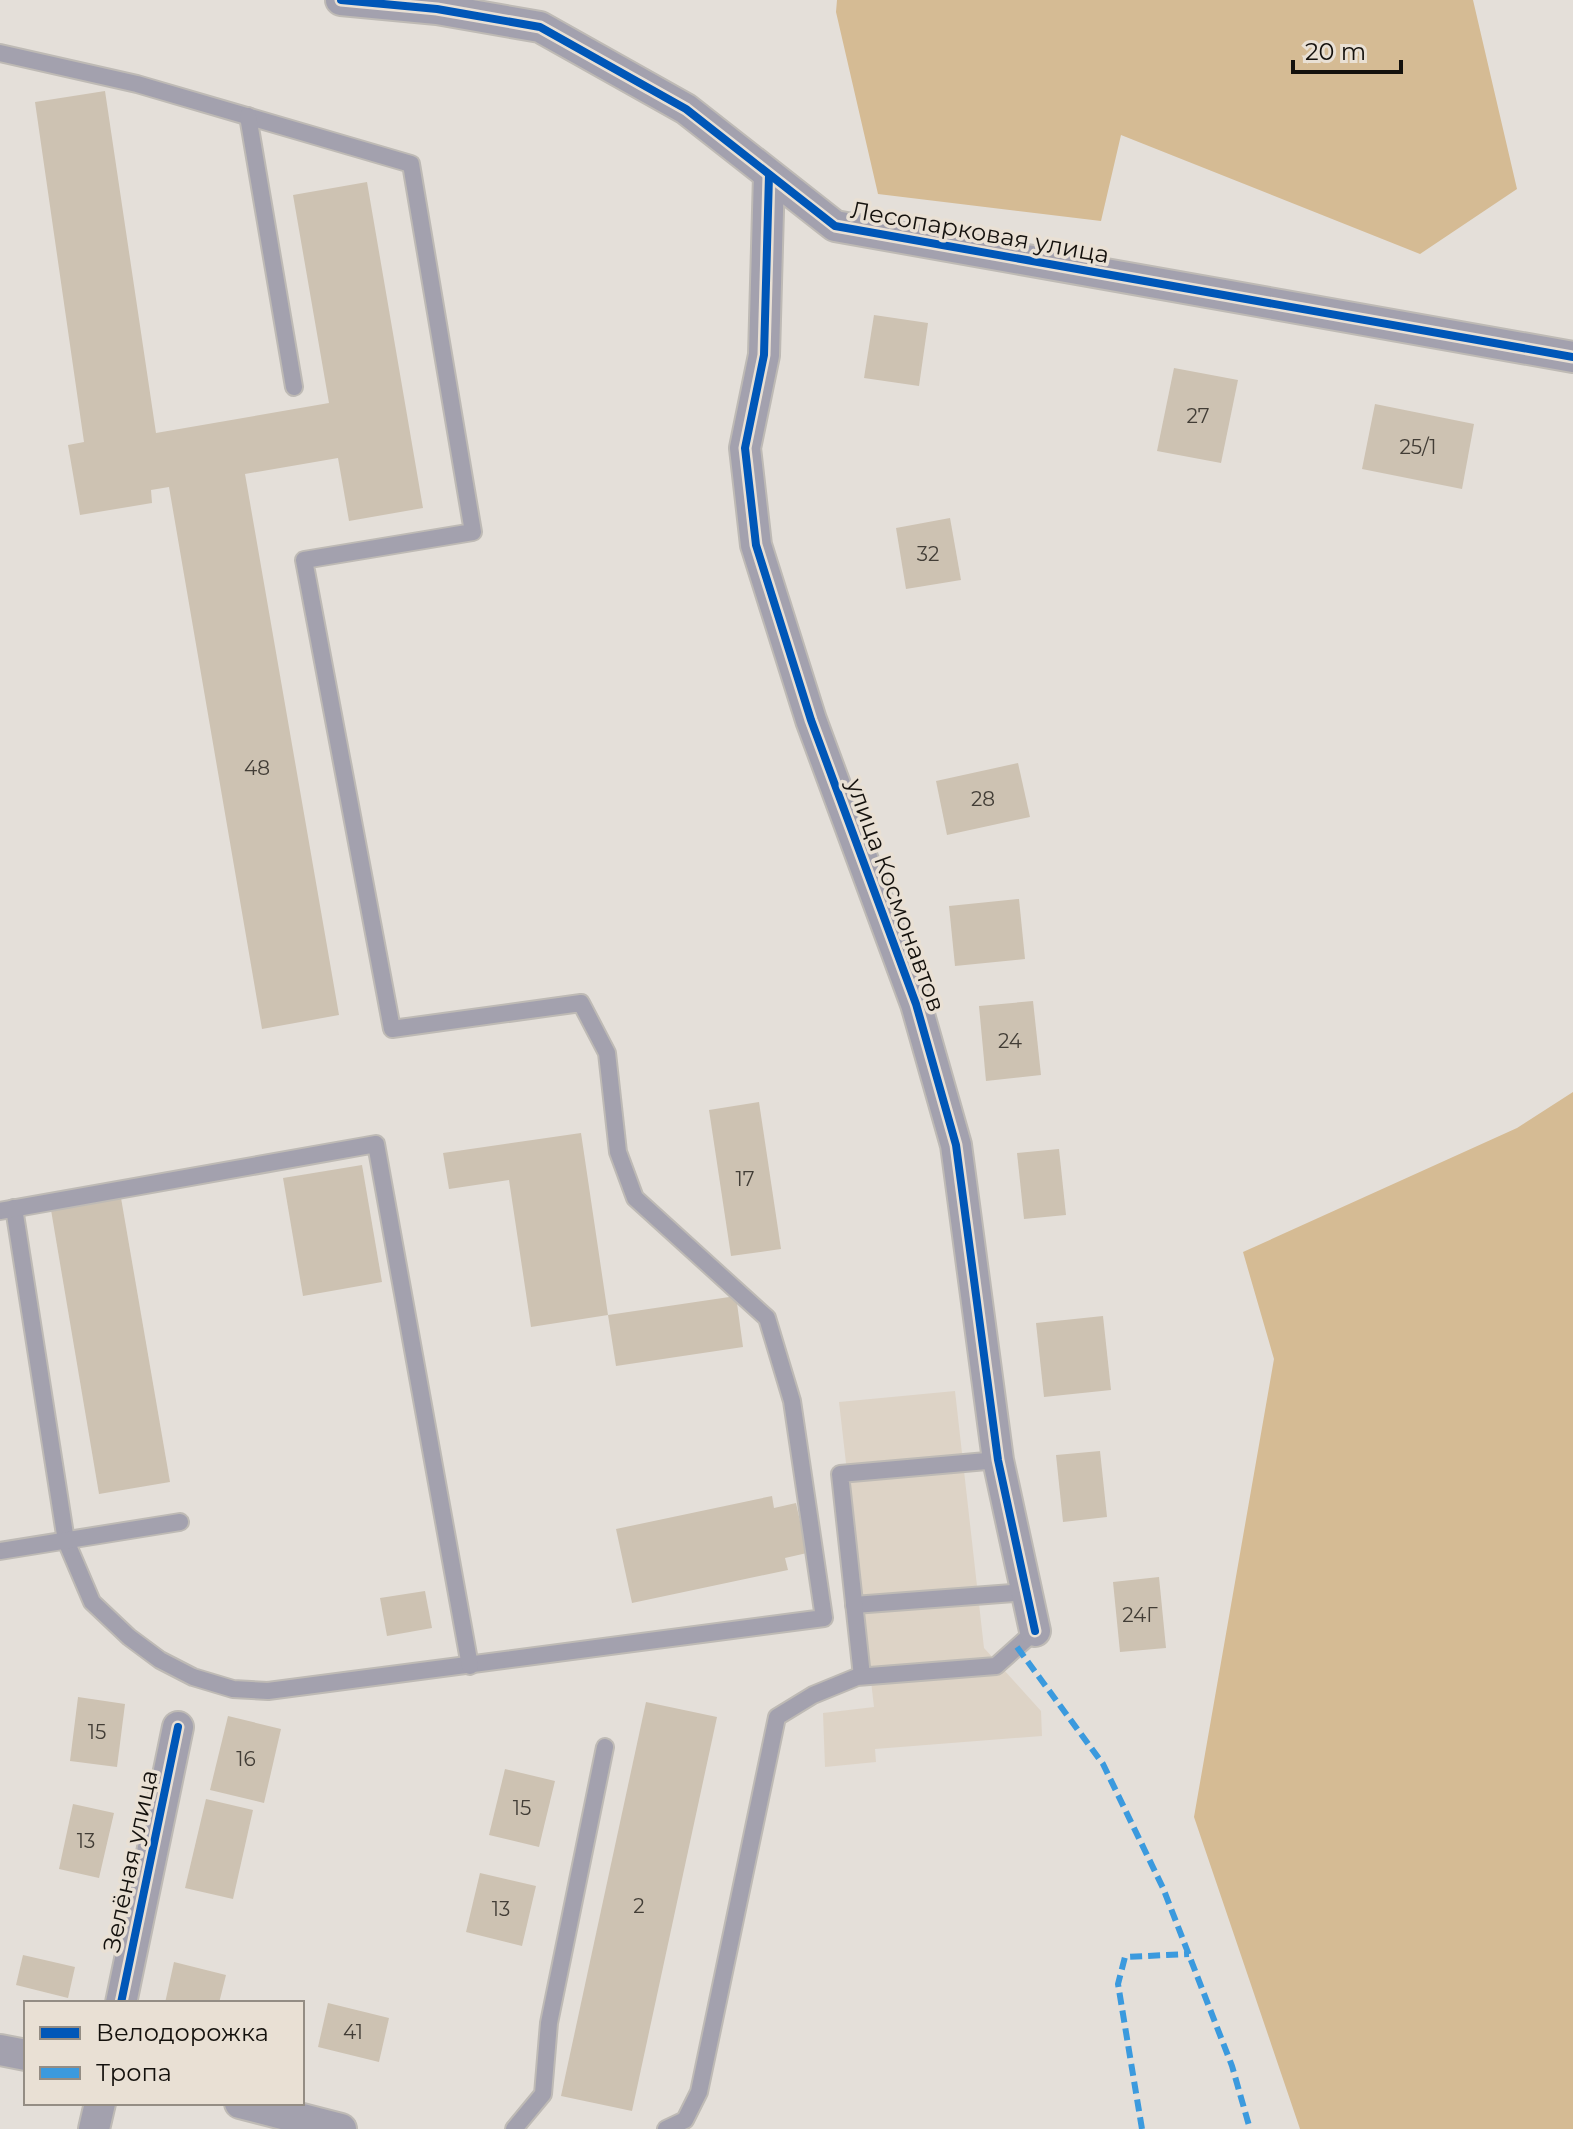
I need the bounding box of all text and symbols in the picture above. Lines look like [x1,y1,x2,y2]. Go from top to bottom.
scale bar [1293,24,1401,74]
text: 20 m [1305,37,1366,66]
street label: Лесопарковая улица [848,195,1112,269]
house number: 27 [1186,404,1210,428]
house number: 25/1 [1399,435,1437,459]
house number: 32 [917,542,939,566]
house number: 48 [244,756,270,780]
street label: улица Космонавтов [840,774,952,1015]
house number: 28 [971,787,995,811]
house number: 24 [998,1029,1022,1053]
house number: 17 [736,1167,755,1191]
house number: 24Г [1122,1603,1158,1627]
house number: 15 [88,1720,106,1744]
house number: 16 [236,1747,256,1771]
street label: Зелёная улица [97,1767,163,1955]
house number: 15 [513,1796,531,1820]
house number: 13 [77,1829,95,1853]
house number: 2 [633,1894,645,1918]
house number: 13 [492,1897,510,1921]
legend [24,2001,304,2105]
text: Велодорожка [96,2018,269,2047]
house number: 41 [343,2020,363,2044]
text: Тропа [96,2058,172,2087]

